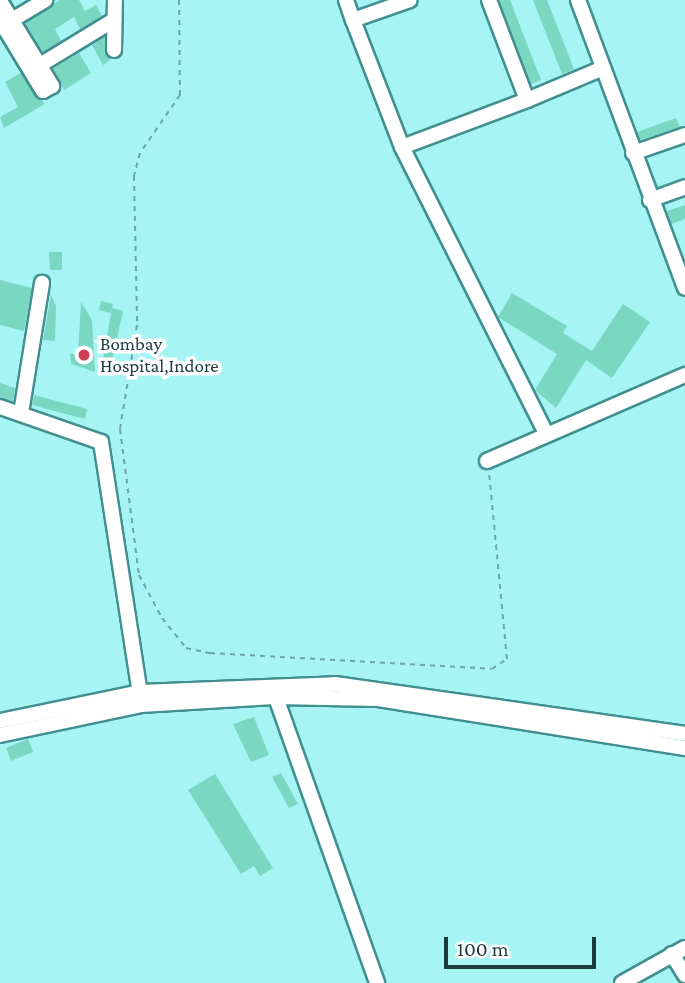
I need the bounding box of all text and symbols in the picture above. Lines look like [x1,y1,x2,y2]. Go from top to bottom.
place label: Bombay Hospital,Indore [100,333,219,377]
marker: Bombay Hospital,Indore [74,345,94,365]
scale bar [447,923,599,967]
text: 100 m [457,937,509,961]

